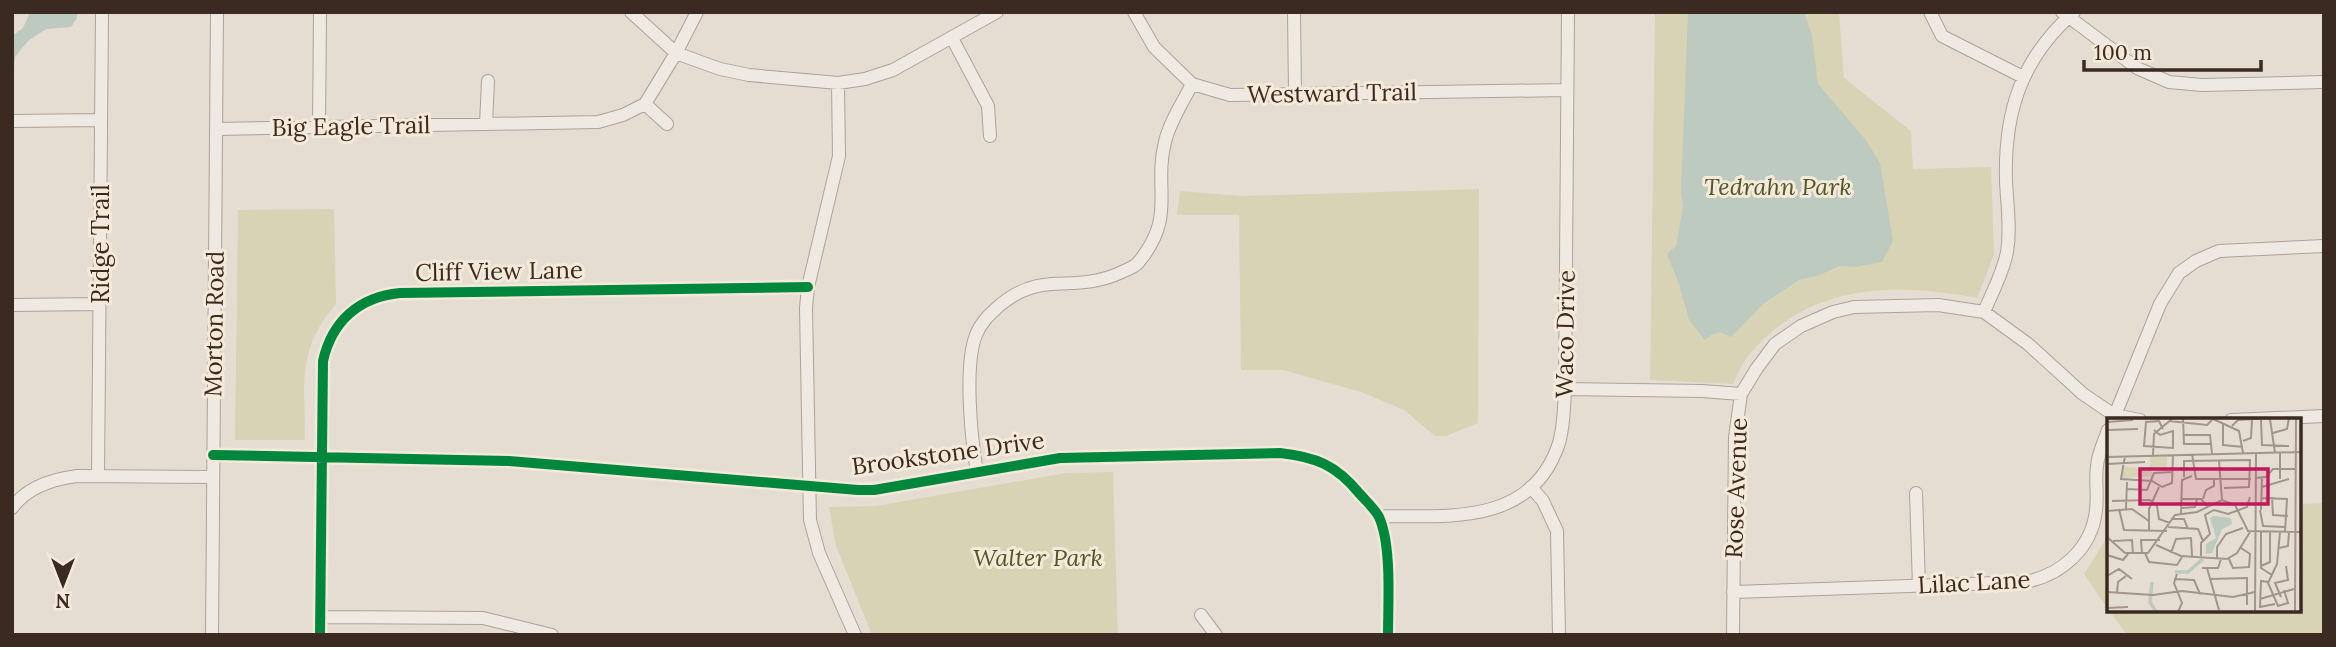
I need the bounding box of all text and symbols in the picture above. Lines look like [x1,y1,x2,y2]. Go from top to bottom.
scale bar [2084,28,2261,72]
text: 100 m [2094,39,2152,66]
street label: Westward Trail [1247,76,1417,110]
street label: Big Eagle Trail [271,109,431,143]
park label: Tedrahn Park [1704,171,1852,202]
street label: Ridge Trail [85,184,116,304]
street label: Morton Road [197,251,231,397]
street label: Cliff View Lane [415,254,583,288]
street label: Waco Drive [1548,270,1582,398]
street label: Rose Avenue [1718,417,1754,559]
inset map [2107,418,2301,612]
street label: Brookstone Drive [850,424,1046,482]
park label: Walter Park [973,542,1103,573]
north arrow [28,549,98,619]
street label: Lilac Lane [1917,564,2031,600]
text: N [55,589,70,613]

